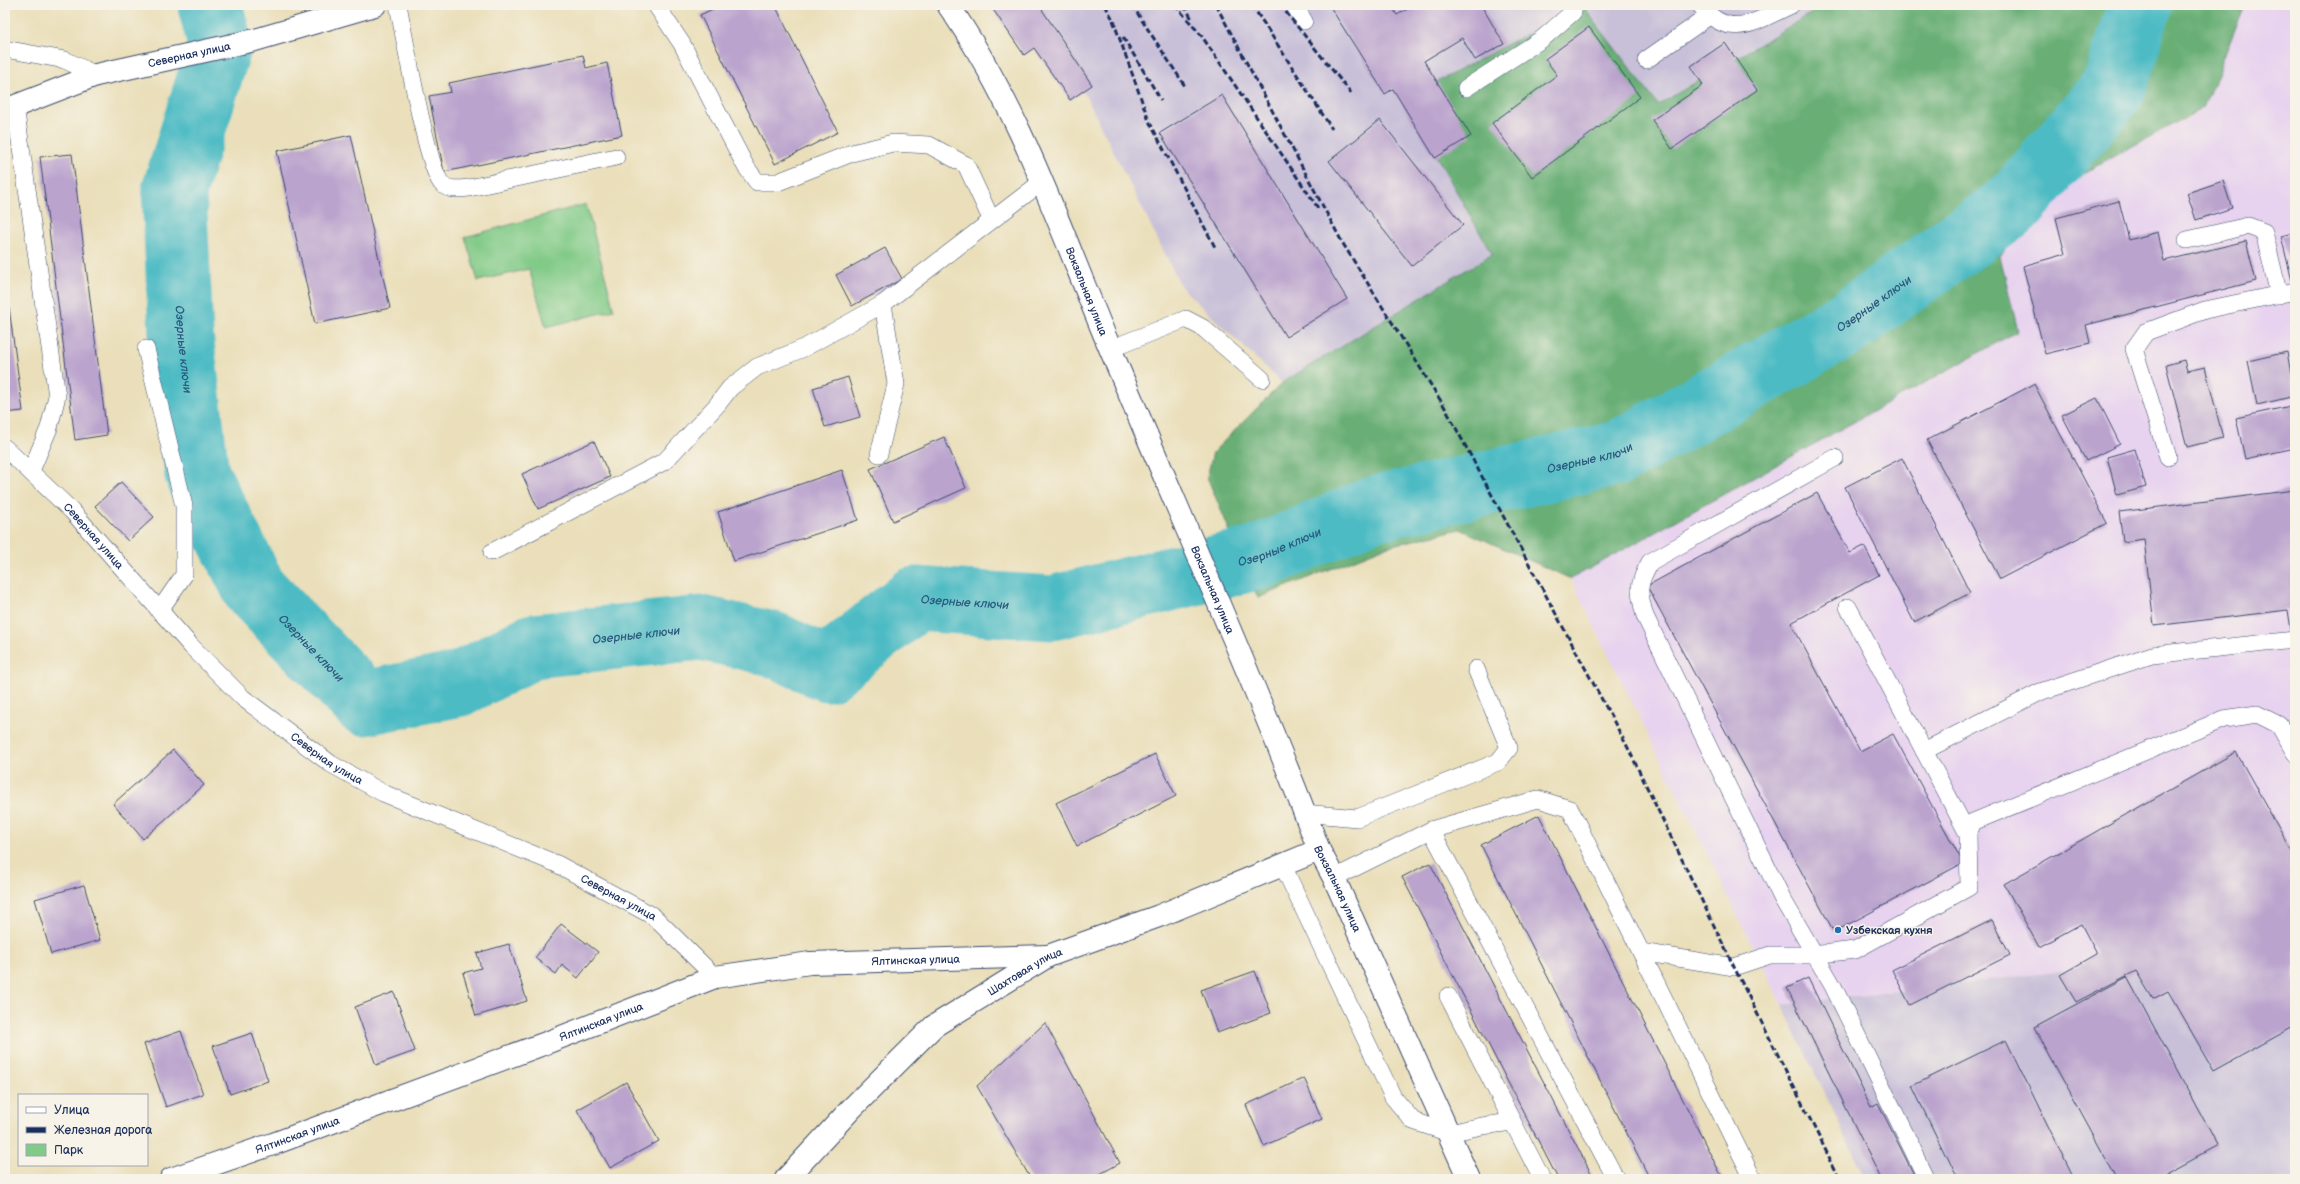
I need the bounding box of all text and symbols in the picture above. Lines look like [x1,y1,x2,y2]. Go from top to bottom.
street label: Северная улица [147,39,232,70]
street label: Вокзальная улица [1063,245,1110,338]
water label: Озерные ключи [1834,272,1915,336]
water label: Озерные ключи [172,305,195,395]
water label: Озерные ключи [1546,439,1636,477]
street label: Северная улица [61,500,126,572]
water label: Озерные ключи [1236,525,1324,570]
street label: Вокзальная улица [1188,544,1237,636]
water label: Озерные ключи [920,592,1010,613]
water label: Озерные ключи [275,612,347,686]
water label: Озерные ключи [592,623,681,648]
street label: Северная улица [288,730,365,788]
street label: Вокзальная улица [1311,844,1364,935]
street label: Северная улица [578,872,659,924]
place label: Узбекская кухня [1846,924,1933,937]
marker: Узбекская кухня [1833,925,1843,935]
street label: Шахтовая улица [985,945,1065,999]
street label: Ялтинская улица [871,953,961,968]
street label: Ялтинская улица [558,1000,645,1044]
legend [18,1094,148,1166]
text: Улица [54,1103,90,1118]
street label: Ялтинская улица [254,1114,342,1157]
text: Железная дорога [54,1123,152,1138]
text: Парк [54,1143,84,1158]

